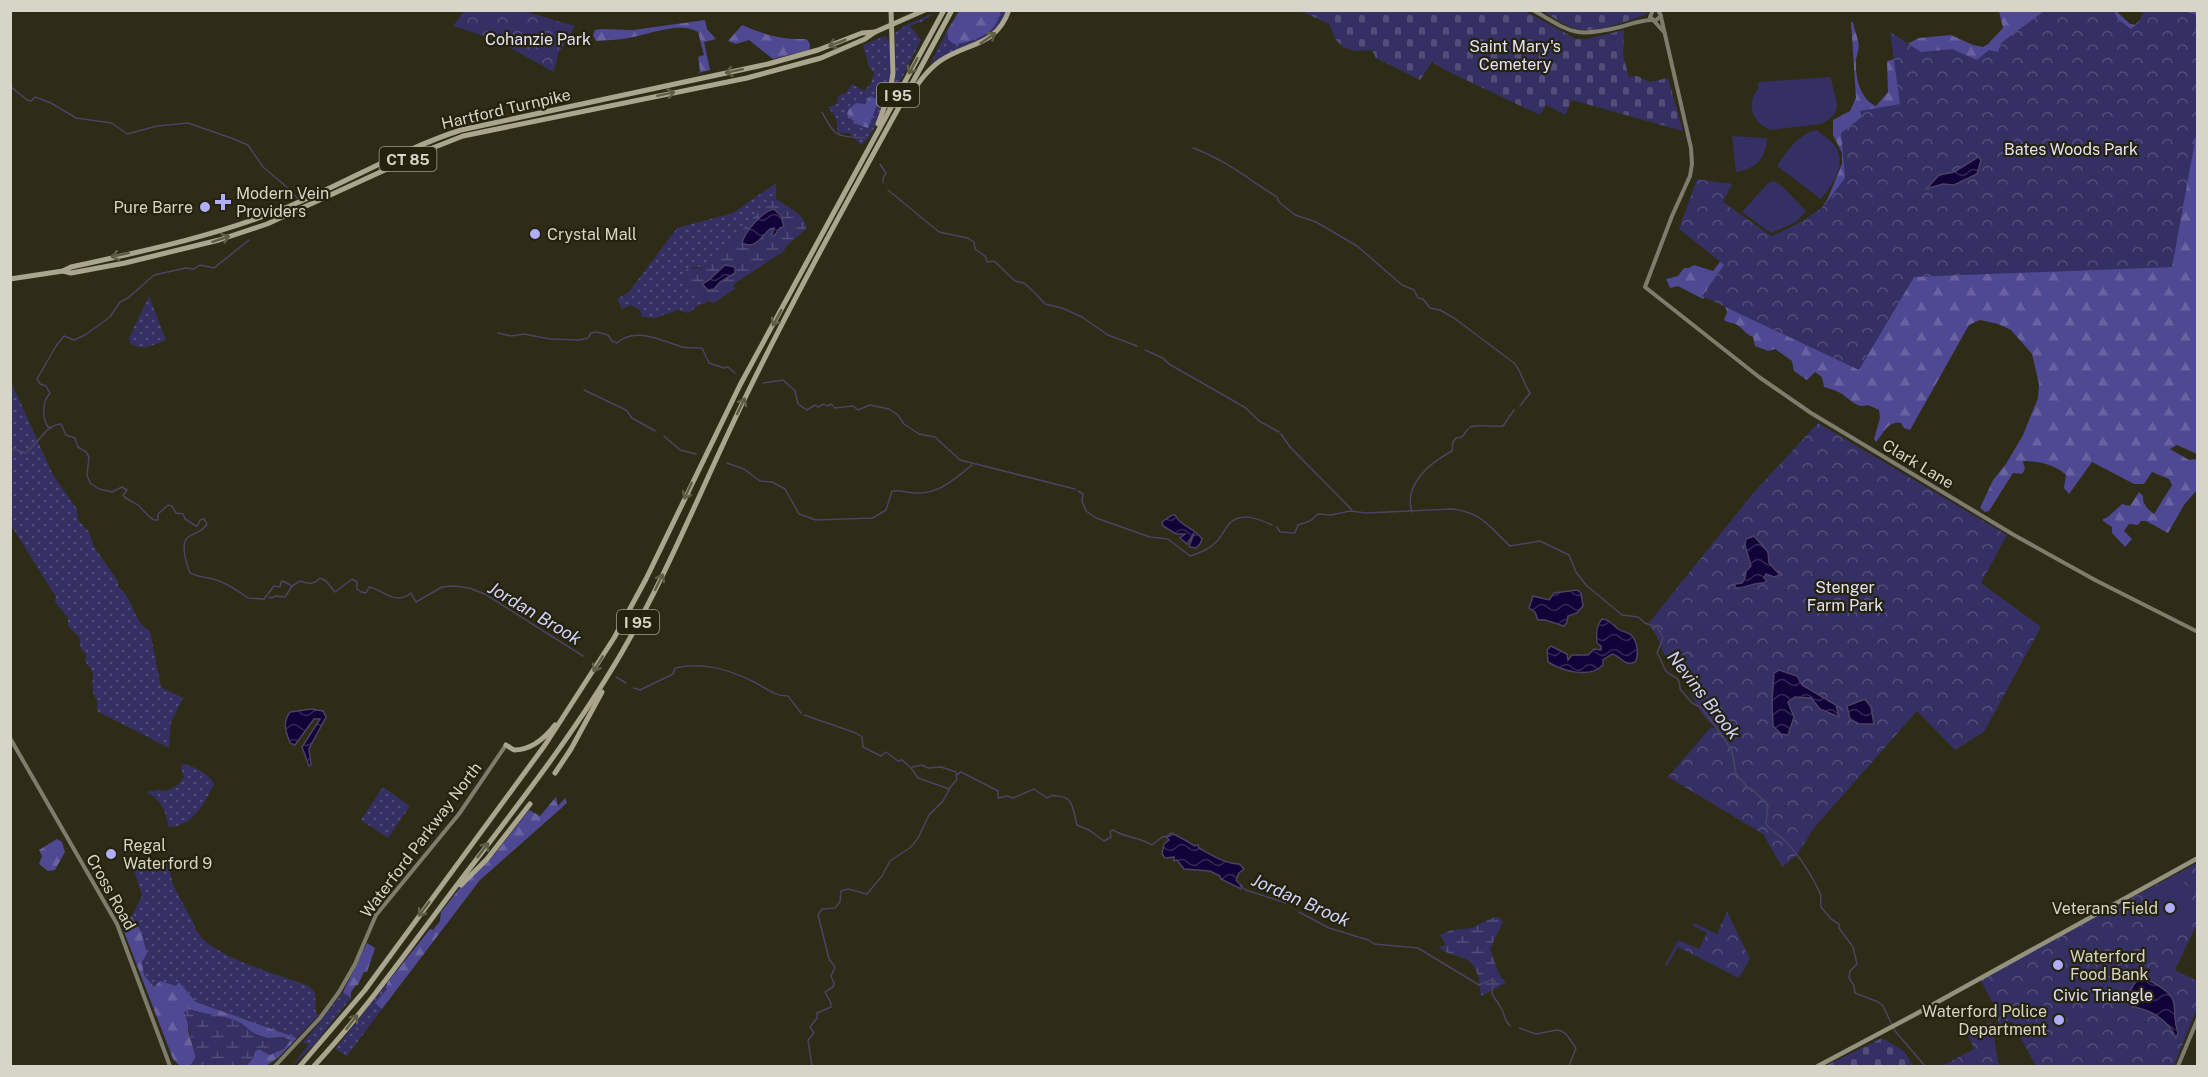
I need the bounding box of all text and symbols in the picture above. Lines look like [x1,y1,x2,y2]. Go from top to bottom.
park label: Cohanzie Park [485,30,591,49]
one-way arrow [980,32,996,44]
park label: Saint Mary's Cemetery [1469,37,1561,74]
one-way arrow [829,38,847,49]
one-way arrow [907,57,918,75]
one-way arrow [724,66,744,77]
road number: I 95 [877,83,919,107]
street label: Hartford Turnpike [439,85,573,133]
one-way arrow [655,88,675,99]
park label: Bates Woods Park [2004,140,2138,159]
road number: CT 85 [380,147,436,171]
place label: Modern Vein Providers [236,184,329,221]
marker: Modern Vein Providers [214,193,232,211]
place label: Pure Barre [113,198,193,217]
marker: Pure Barre [198,200,212,214]
place label: Crystal Mall [547,225,637,244]
marker: Crystal Mall [528,227,542,241]
one-way arrow [211,233,230,244]
one-way arrow [111,250,130,262]
one-way arrow [771,309,783,326]
one-way arrow [736,397,748,415]
street label: Clark Lane [1879,435,1957,493]
one-way arrow [681,482,693,500]
one-way arrow [653,574,665,592]
water label: Jordan Brook [485,577,586,649]
park label: Stenger Farm Park [1807,578,1883,615]
road number: I 95 [617,610,659,634]
water label: Nevins Brook [1663,647,1745,744]
one-way arrow [592,655,604,672]
street label: Waterford Parkway North [356,759,486,921]
place label: Regal Waterford 9 [123,836,212,873]
one-way arrow [477,843,490,859]
marker: Regal Waterford 9 [104,847,118,861]
street label: Cross Road [82,851,140,933]
water label: Jordan Brook [1249,869,1354,931]
place label: Veterans Field [2052,899,2158,918]
one-way arrow [418,900,431,916]
marker: Veterans Field [2163,901,2177,915]
place label: Waterford Food Bank [2070,947,2149,984]
marker: Waterford Food Bank [2051,958,2065,972]
park label: Civic Triangle [2053,986,2153,1005]
place label: Waterford Police Department [1922,1002,2047,1039]
marker: Waterford Police Department [2052,1013,2066,1027]
one-way arrow [346,1014,359,1030]

